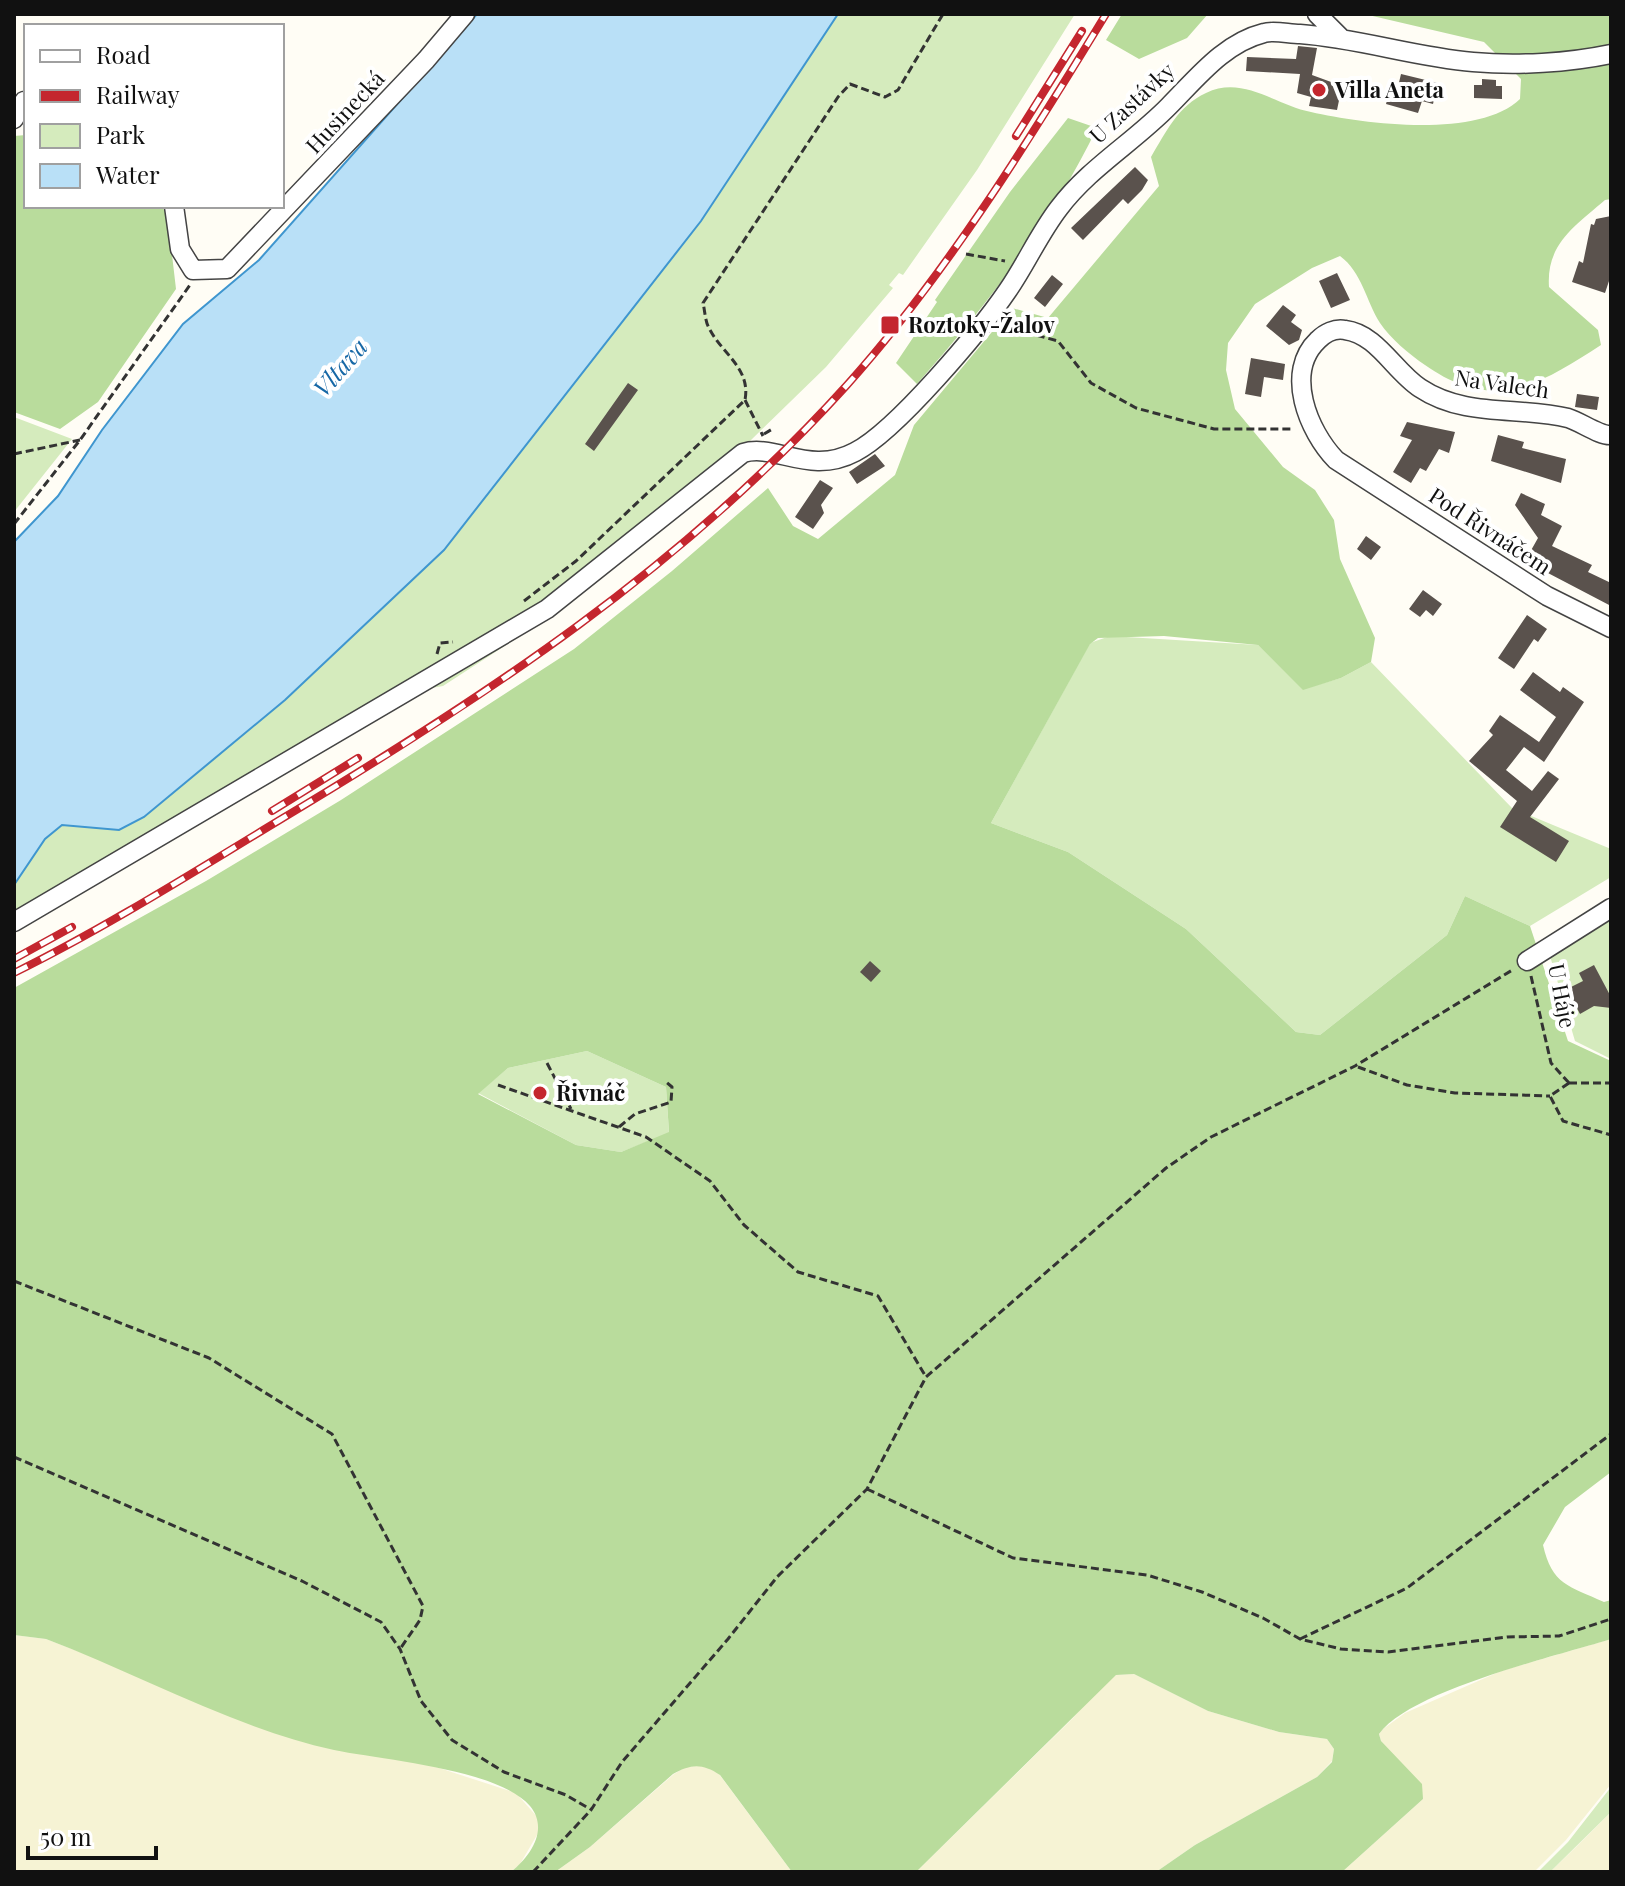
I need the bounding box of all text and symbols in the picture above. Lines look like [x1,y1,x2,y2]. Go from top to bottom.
legend [24,24,284,208]
text: Road [96,38,151,70]
street label: U Zastávky [1082,55,1180,150]
street label: Husinecká [298,63,390,159]
place label: Villa Aneta [1334,74,1444,104]
text: Railway [96,78,180,110]
marker: Villa Aneta [1310,81,1328,99]
text: Park [96,118,146,150]
text: Water [95,158,160,190]
place label: Roztoky-Žalov [908,309,1056,339]
marker: Roztoky-Žalov [879,314,901,336]
water label: Vltava [305,331,374,403]
street label: Na Valech [1453,362,1551,404]
street label: Pod Řivnáčem [1424,479,1558,581]
street label: U Háje [1542,961,1584,1031]
place label: Řivnáč [556,1077,625,1107]
marker: Řivnáč [531,1084,549,1102]
scale bar [28,1810,156,1860]
text: 50 m [40,1820,92,1852]

